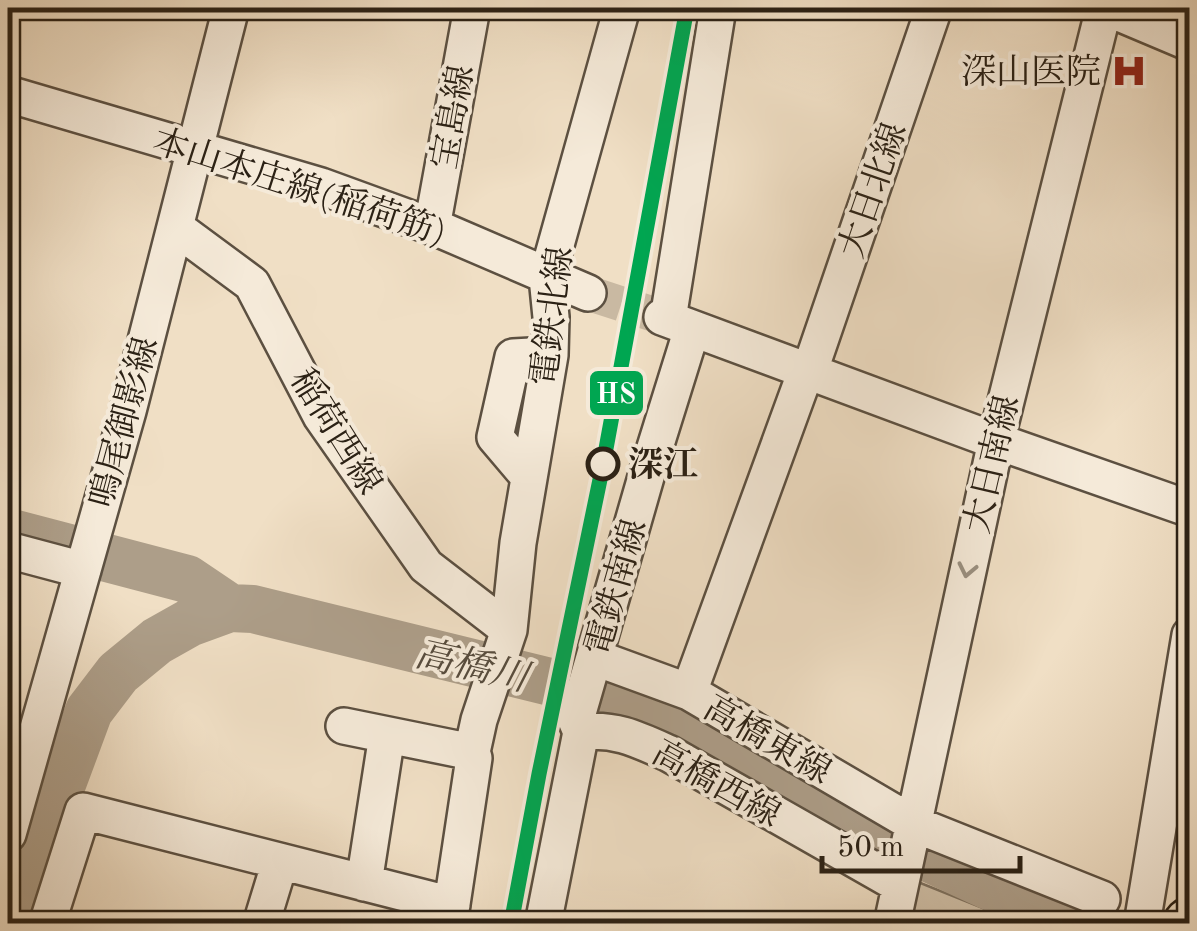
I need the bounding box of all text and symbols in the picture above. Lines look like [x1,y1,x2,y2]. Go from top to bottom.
hospital icon: 深山医院 [1110,52,1148,90]
place label: 深山医院 [961,53,1101,91]
street label: 宝島線 [425,62,481,172]
street label: 大日北線 [832,118,914,263]
street label: 本山本庄線(稲荷筋) [148,122,451,252]
street label: 電鉄北線 [525,244,579,388]
street label: 鳴尾御影線 [83,333,165,512]
street label: 稲荷西線 [283,362,389,501]
line badge: HS [588,369,645,417]
text: HS [596,382,636,410]
street label: 大日南線 [958,392,1026,537]
place label: 深江 [628,446,698,484]
marker: 深江 [587,448,619,480]
street label: 電鉄南線 [578,515,654,660]
one-way arrow [958,561,979,578]
water label: 高橋川 [412,634,536,700]
street label: 高橋東線 [697,688,838,791]
street label: 高橋西線 [646,733,787,834]
scale bar [822,811,1020,873]
text: 50 m [837,833,904,863]

